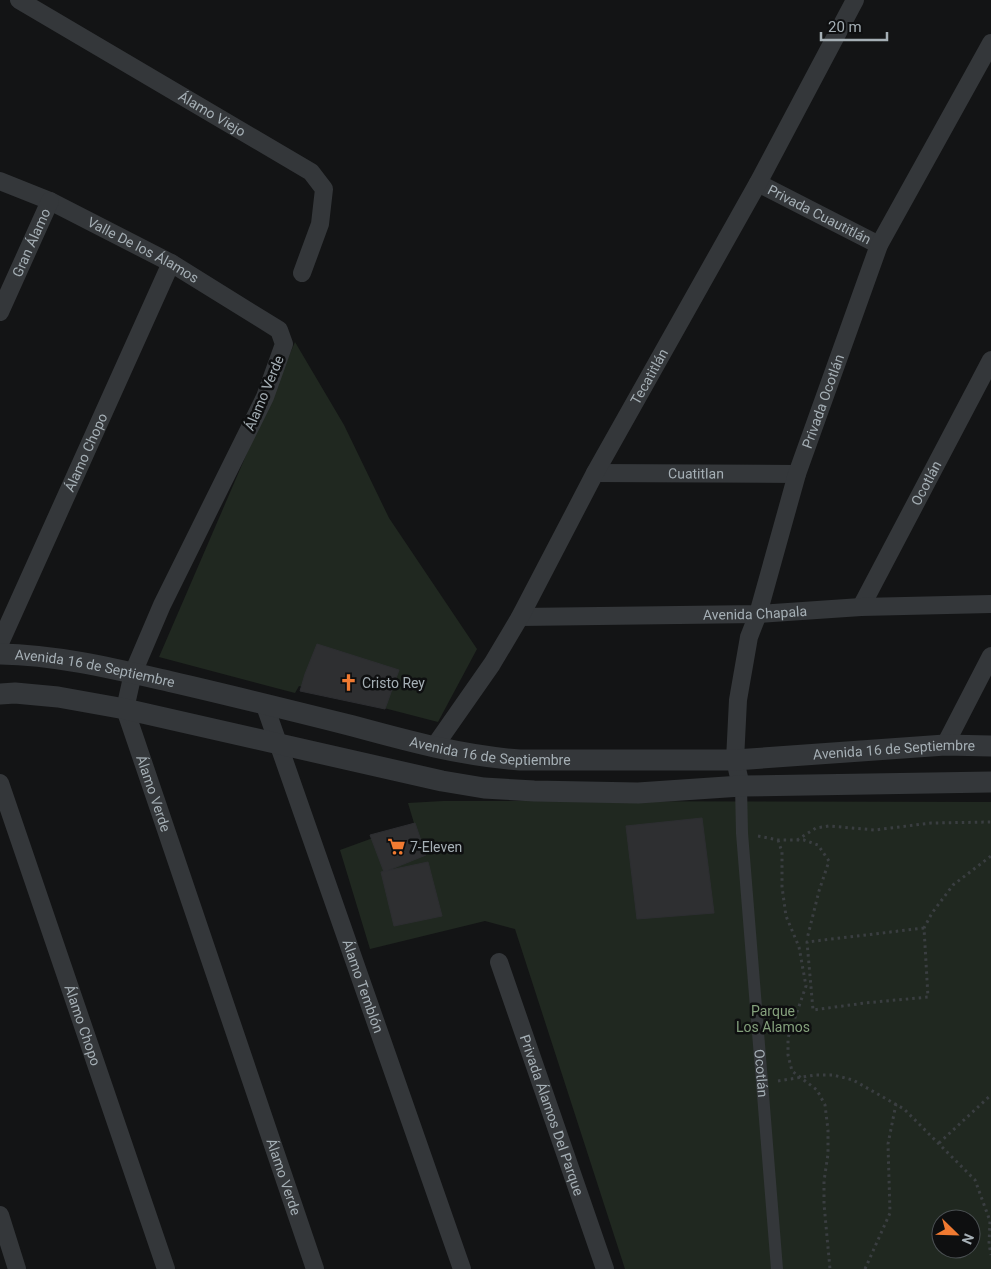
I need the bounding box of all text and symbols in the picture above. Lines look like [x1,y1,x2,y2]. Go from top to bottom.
scale bar [821,10,887,42]
text: 20 m [828,18,862,36]
street label: Álamo Viejo [176,87,248,140]
street label: Privada Cuautitlán [765,181,874,248]
street label: Gran Álamo [9,206,54,279]
street label: Valle De los Álamos [85,214,202,286]
street label: Tecatitlán [627,346,671,407]
street label: Privada Ocotlán [799,352,847,450]
street label: Álamo Verde [240,353,287,433]
street label: Álamo Chopo [60,411,110,494]
street label: Ocotlán [908,458,945,508]
street label: Cuatitlan [668,465,724,482]
street label: Avenida Chapala [703,603,807,623]
street label: Avenida 16 de Septiembre [14,647,176,690]
church icon: Cristo Rey [338,673,358,693]
place label: Cristo Rey [362,675,425,691]
street label: Avenida 16 de Septiembre [408,733,571,768]
street label: Avenida 16 de Septiembre [812,737,975,762]
street label: Álamo Verde [133,753,174,834]
supermarket icon: 7-Eleven [386,837,406,857]
place label: 7-Eleven [410,839,462,855]
street label: Álamo Temblón [339,937,387,1035]
street label: Álamo Chopo [62,982,104,1068]
park label: Parque Los Alamos [736,1003,810,1035]
street label: Privada Álamos Del Parque [517,1033,587,1198]
street label: Ocotlán [751,1048,771,1098]
street label: Álamo Verde [263,1136,304,1217]
north arrow [931,1209,981,1259]
text: N [959,1231,977,1247]

